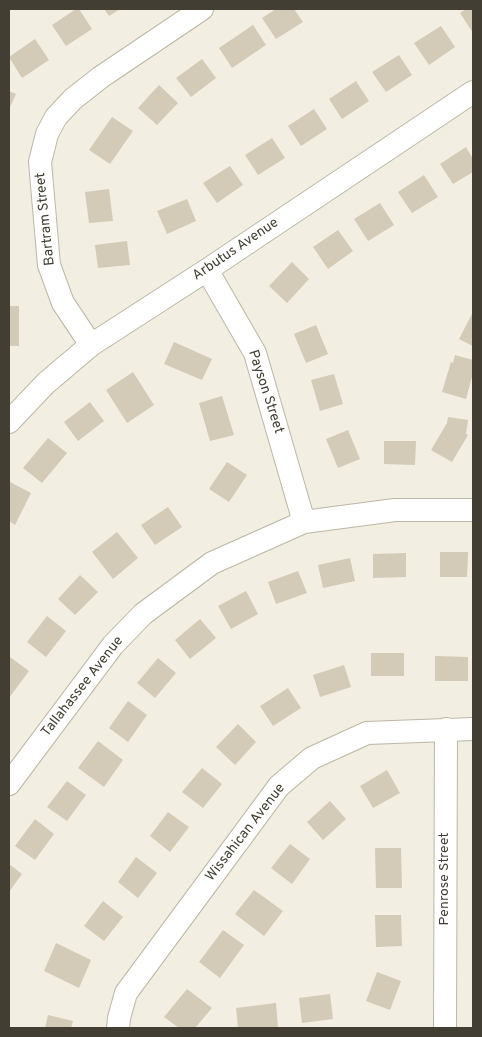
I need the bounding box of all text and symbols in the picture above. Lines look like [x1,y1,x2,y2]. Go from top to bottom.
street label: Bartram Street [33,172,59,266]
street label: Arbutus Avenue [190,215,282,285]
street label: Payson Street [244,348,286,436]
street label: Tallahassee Avenue [39,633,127,741]
street label: Wissahican Avenue [203,781,289,885]
street label: Penrose Street [437,832,453,926]

